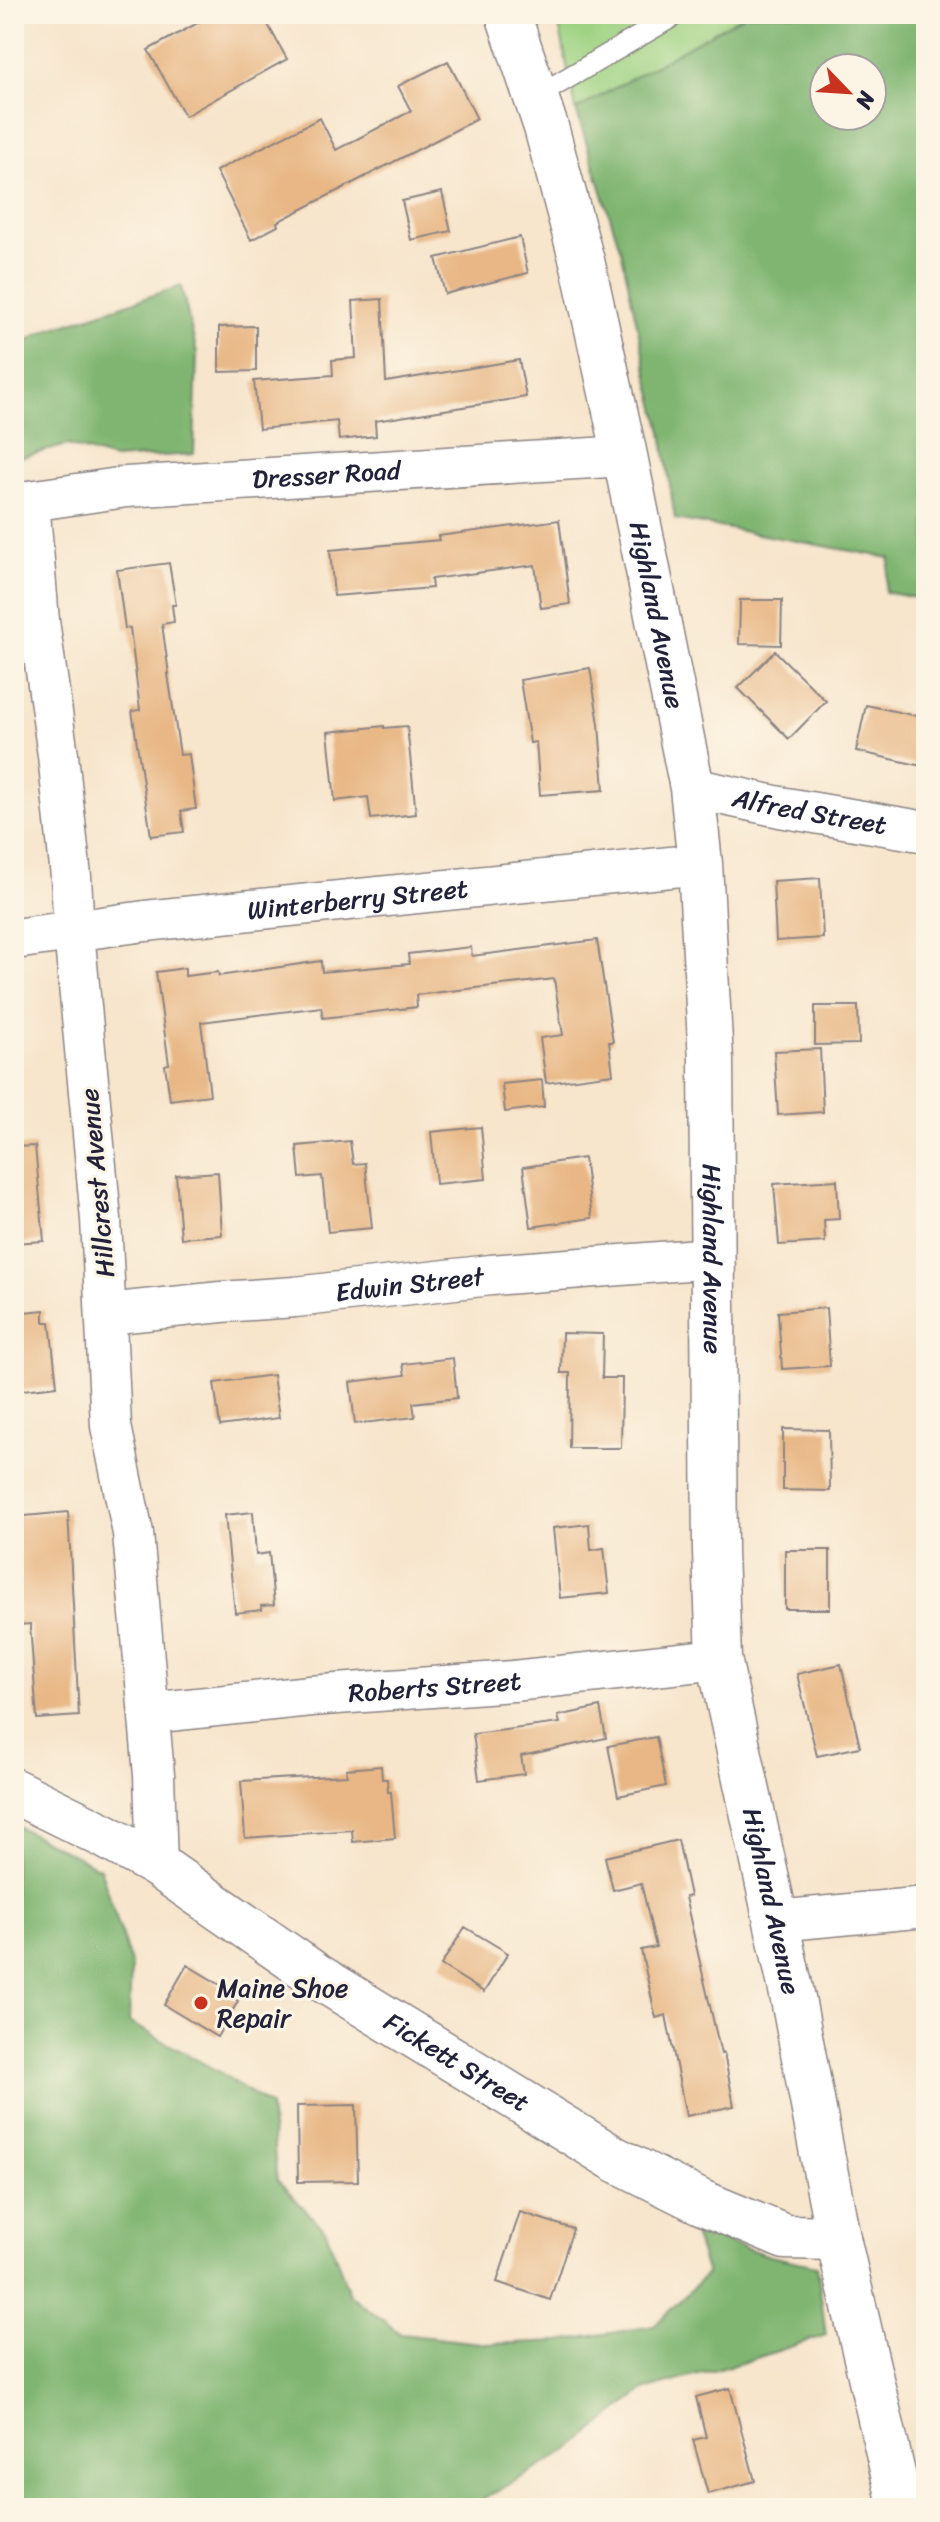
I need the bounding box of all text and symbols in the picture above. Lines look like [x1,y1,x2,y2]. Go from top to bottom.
north arrow [808,52,888,132]
text: N [844,84,887,116]
street label: Dresser Road [251,447,404,502]
street label: Highland Avenue [616,517,698,713]
street label: Alfred Street [727,774,890,848]
street label: Winterberry Street [245,865,470,933]
street label: Hillcrest Avenue [66,1087,128,1279]
street label: Highland Avenue [689,1164,736,1354]
street label: Edwin Street [333,1253,488,1315]
street label: Roberts Street [347,1657,523,1716]
street label: Highland Avenue [729,1803,814,1999]
place label: Maine Shoe Repair [217,1965,348,2041]
marker: Maine Shoe Repair [192,1994,210,2012]
street label: Fickett Street [375,1999,539,2125]

